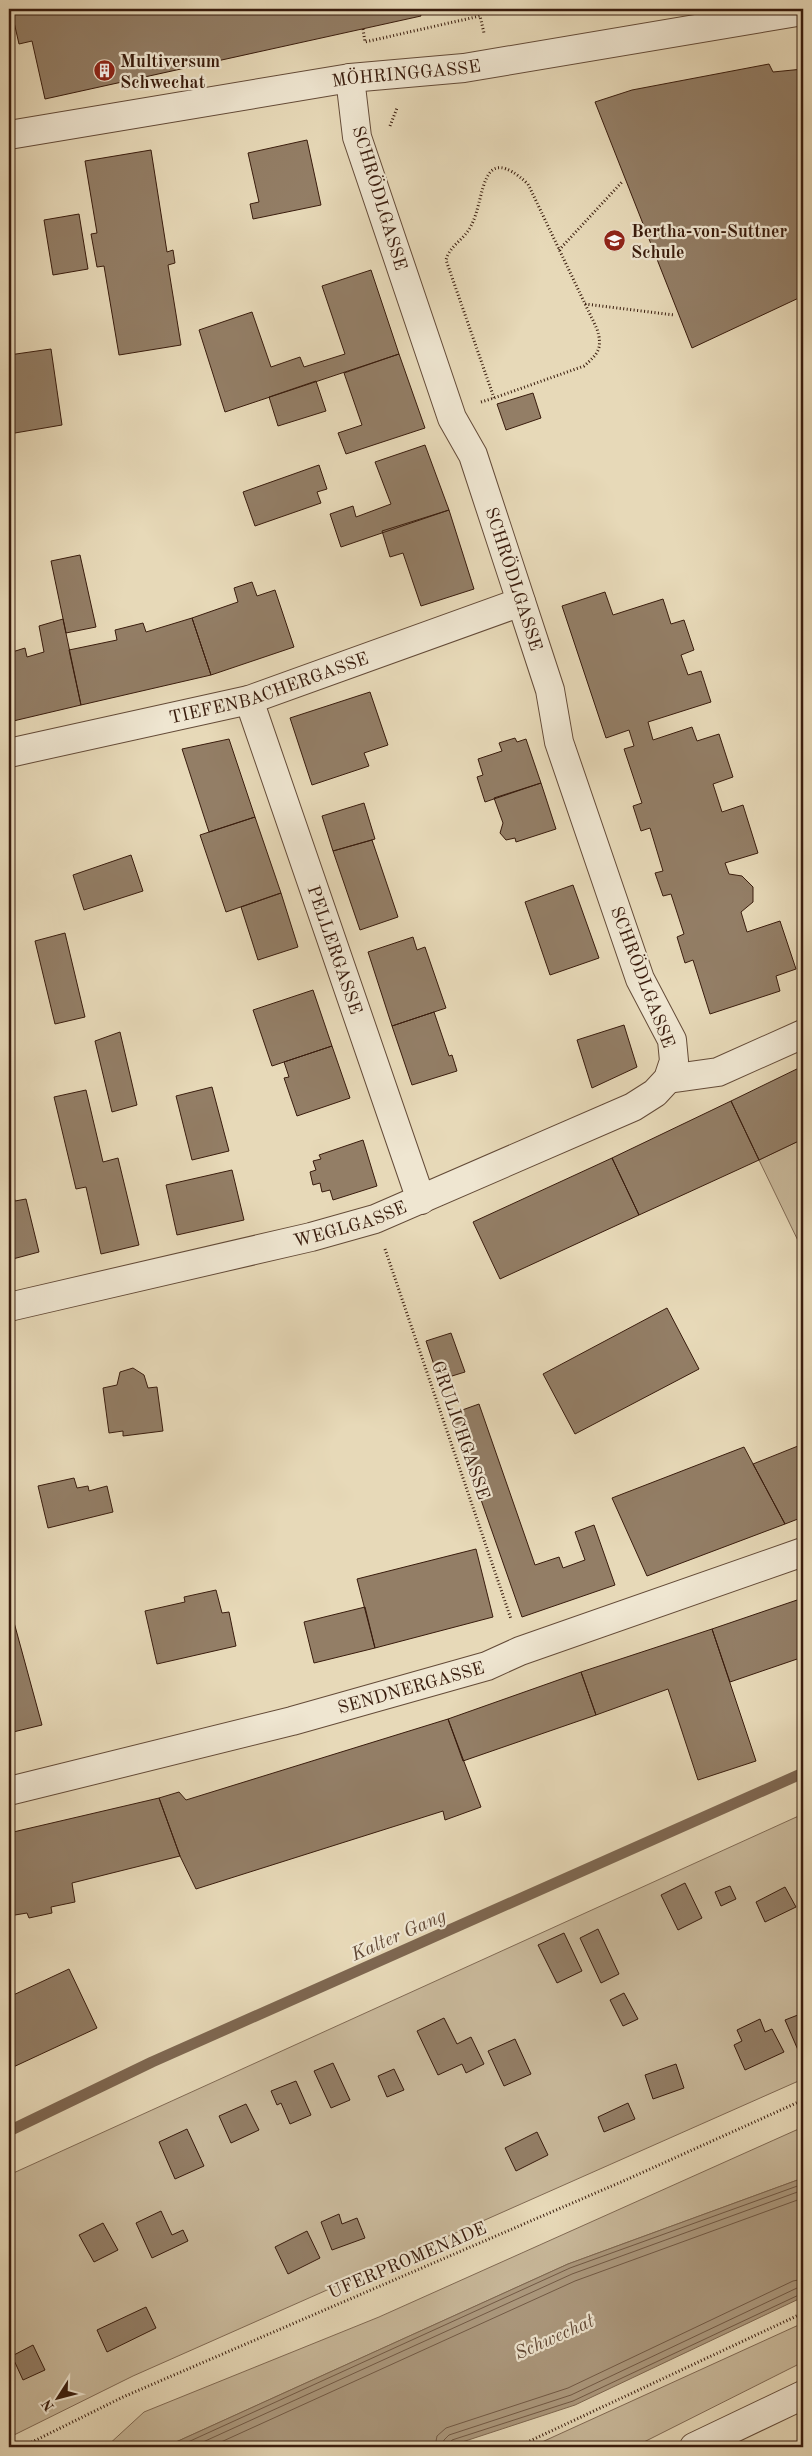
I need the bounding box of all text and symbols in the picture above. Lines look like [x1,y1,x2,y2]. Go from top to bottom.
place label: Multiversum Schwechat [120,53,220,92]
street label: MÖHRINGGASSE [330,57,482,91]
building icon: Multiversum Schwechat [92,59,116,83]
street label: SCHRÖDLGASSE [349,123,413,273]
place label: Bertha-von-Suttner Schule [631,223,787,262]
school or university icon: Bertha-von-Suttner Schule [603,229,627,253]
street label: SCHRÖDLGASSE [481,504,549,653]
street label: TIEFENBACHERGASSE [167,650,371,727]
street label: PELLERGASSE [303,883,364,1017]
street label: SCHRÖDLGASSE [607,903,681,1051]
street label: WEGLGASSE [292,1198,410,1251]
street label: GRULICHGASSE [428,1359,492,1502]
street label: SENDNERGASSE [336,1659,487,1718]
water label: Kalter Gang [348,1907,449,1966]
street label: UFERPROMENADE [326,2219,489,2302]
water label: Schwechat [512,2312,599,2364]
north arrow [32,2374,82,2424]
text: N [39,2396,57,2413]

